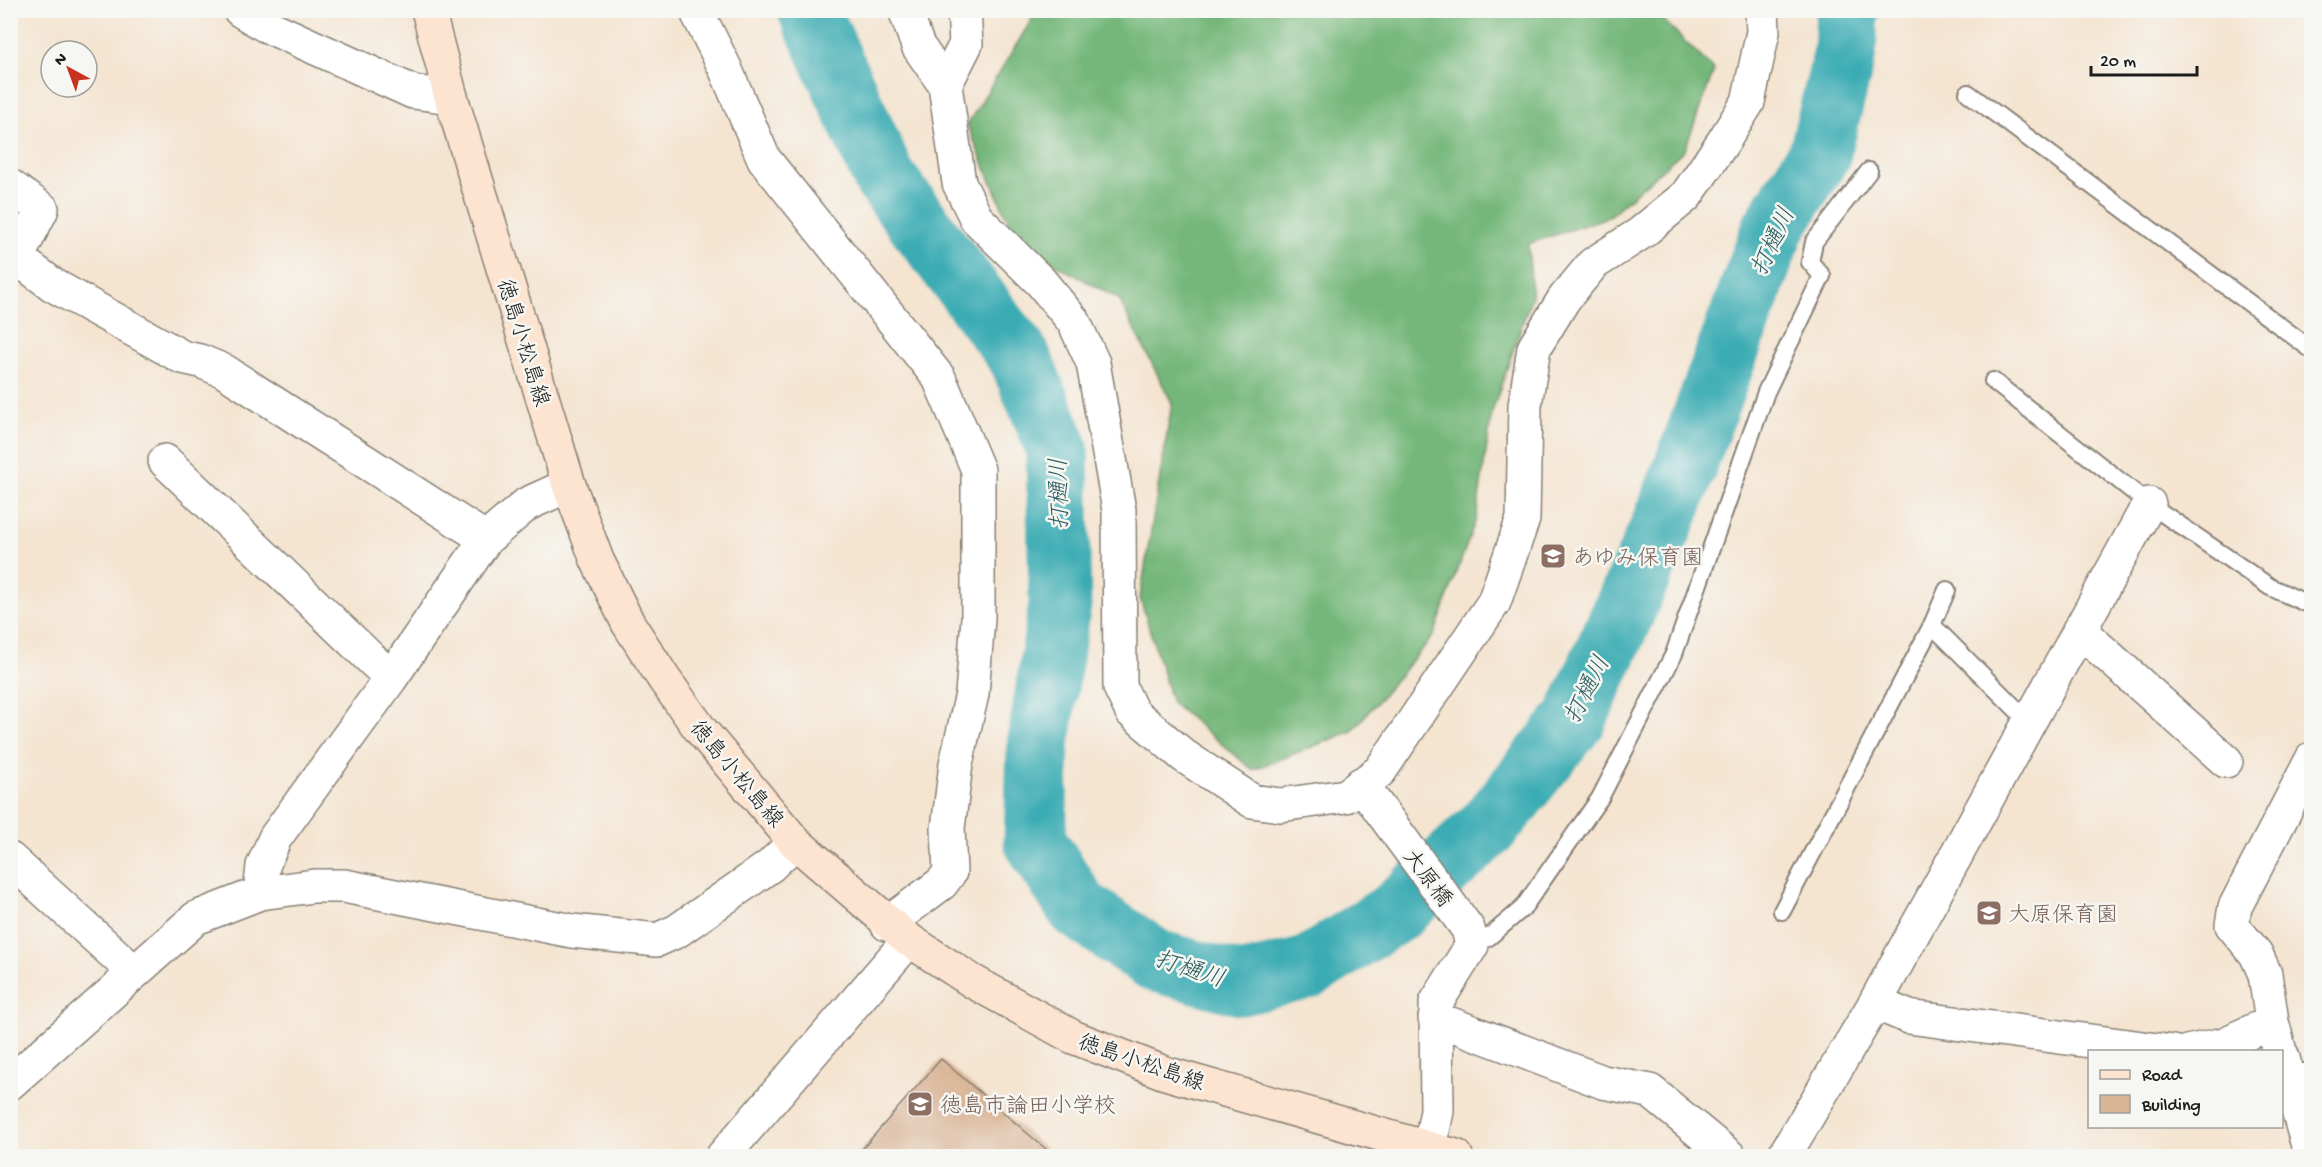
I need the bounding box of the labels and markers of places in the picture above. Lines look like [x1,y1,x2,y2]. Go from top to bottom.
school or university icon: あゆみ保育園 [1538,541,1568,571]
place label: あゆみ保育園 [1572,546,1703,573]
school or university icon: 大原保育園 [1974,898,2004,928]
place label: 大原保育園 [2008,903,2118,930]
school or university icon: 徳島市論田小学校 [905,1089,935,1119]
place label: 徳島市論田小学校 [940,1094,1116,1121]

